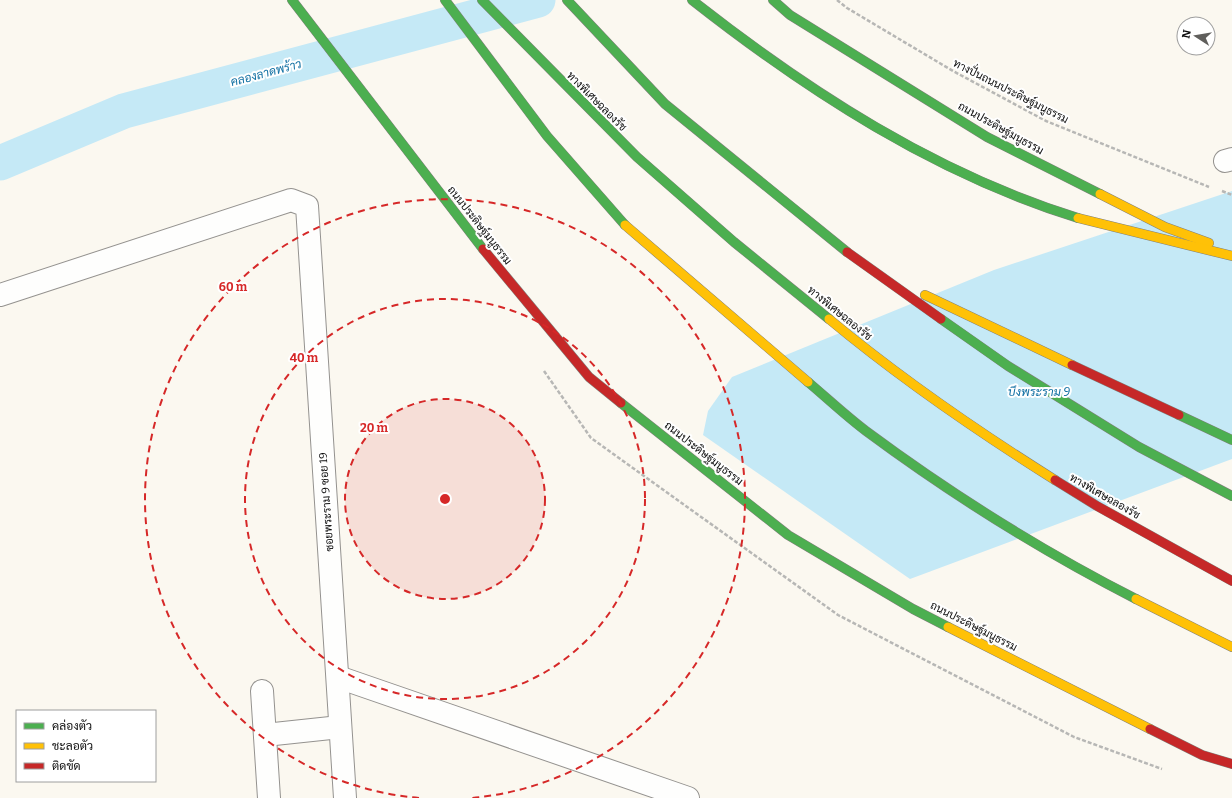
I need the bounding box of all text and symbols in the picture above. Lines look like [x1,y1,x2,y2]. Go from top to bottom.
north arrow [1176,16,1216,56]
text: N [1179,28,1194,40]
street label: ทางปั่นถนนประดิษฐ์มนูธรรม [951,53,1073,127]
water label: คลองลาดพร้าว [229,57,303,89]
street label: ทางพิเศษฉลองรัช [564,68,630,134]
street label: ถนนประดิษฐ์มนูธรรม [955,98,1047,158]
street label: ถนนประดิษฐ์มนูธรรม [444,182,516,268]
text: 60 m [219,280,248,294]
street label: ทางพิเศษฉลองรัช [805,283,875,344]
text: 40 m [290,351,319,365]
water label: บึงพระราม 9 [1008,385,1070,399]
street label: ถนนประดิษฐ์มนูธรรม [661,417,747,489]
text: 20 m [360,421,389,435]
street label: ซอยพระราม 9 ซอย 19 [317,452,336,552]
street label: ทางพิเศษฉลองรัช [1067,470,1143,522]
centre of rings [438,492,452,506]
street label: ถนนประดิษฐ์มนูธรรม [928,597,1020,655]
legend [16,710,156,782]
text: คล่องตัว [52,719,92,733]
text: ชะลอตัว [52,739,93,753]
text: ติดขัด [52,759,81,773]

